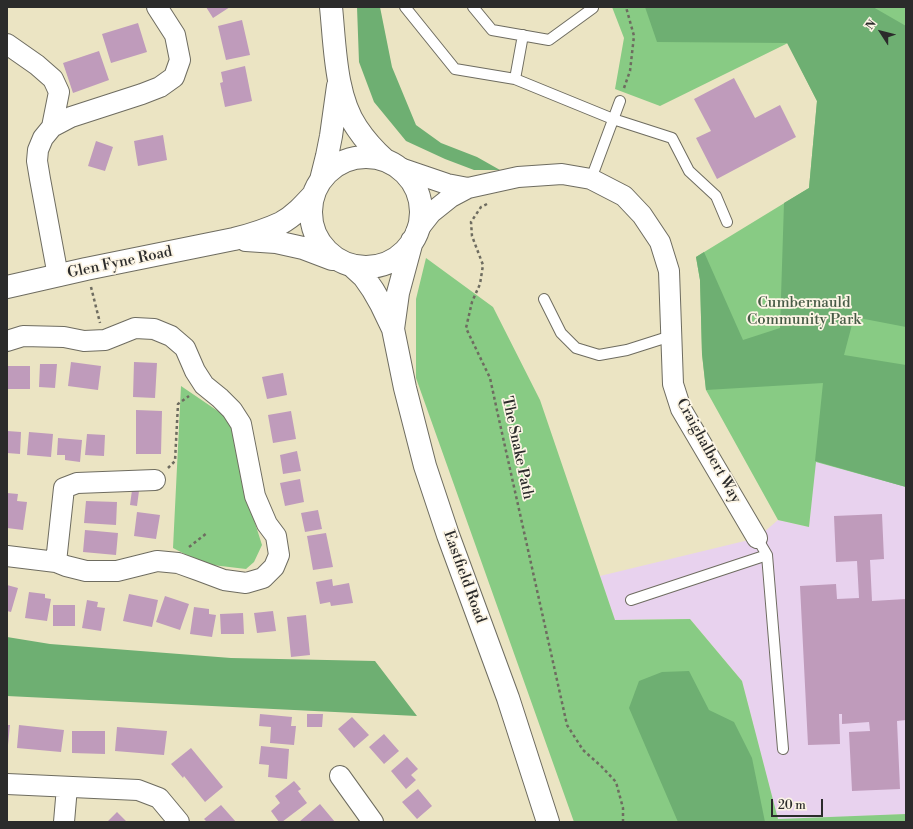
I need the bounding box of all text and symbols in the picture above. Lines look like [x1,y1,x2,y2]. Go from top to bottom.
north arrow [861,12,901,52]
text: N [863,17,880,33]
street label: Glen Fyne Road [66,243,174,283]
park label: Cumbernauld Community Park [747,294,861,329]
street label: The Snake Path [497,395,537,501]
street label: Craighalbert Way [672,396,744,506]
street label: Eastfield Road [439,528,489,626]
scale bar [773,791,825,817]
text: 20 m [778,798,806,813]

